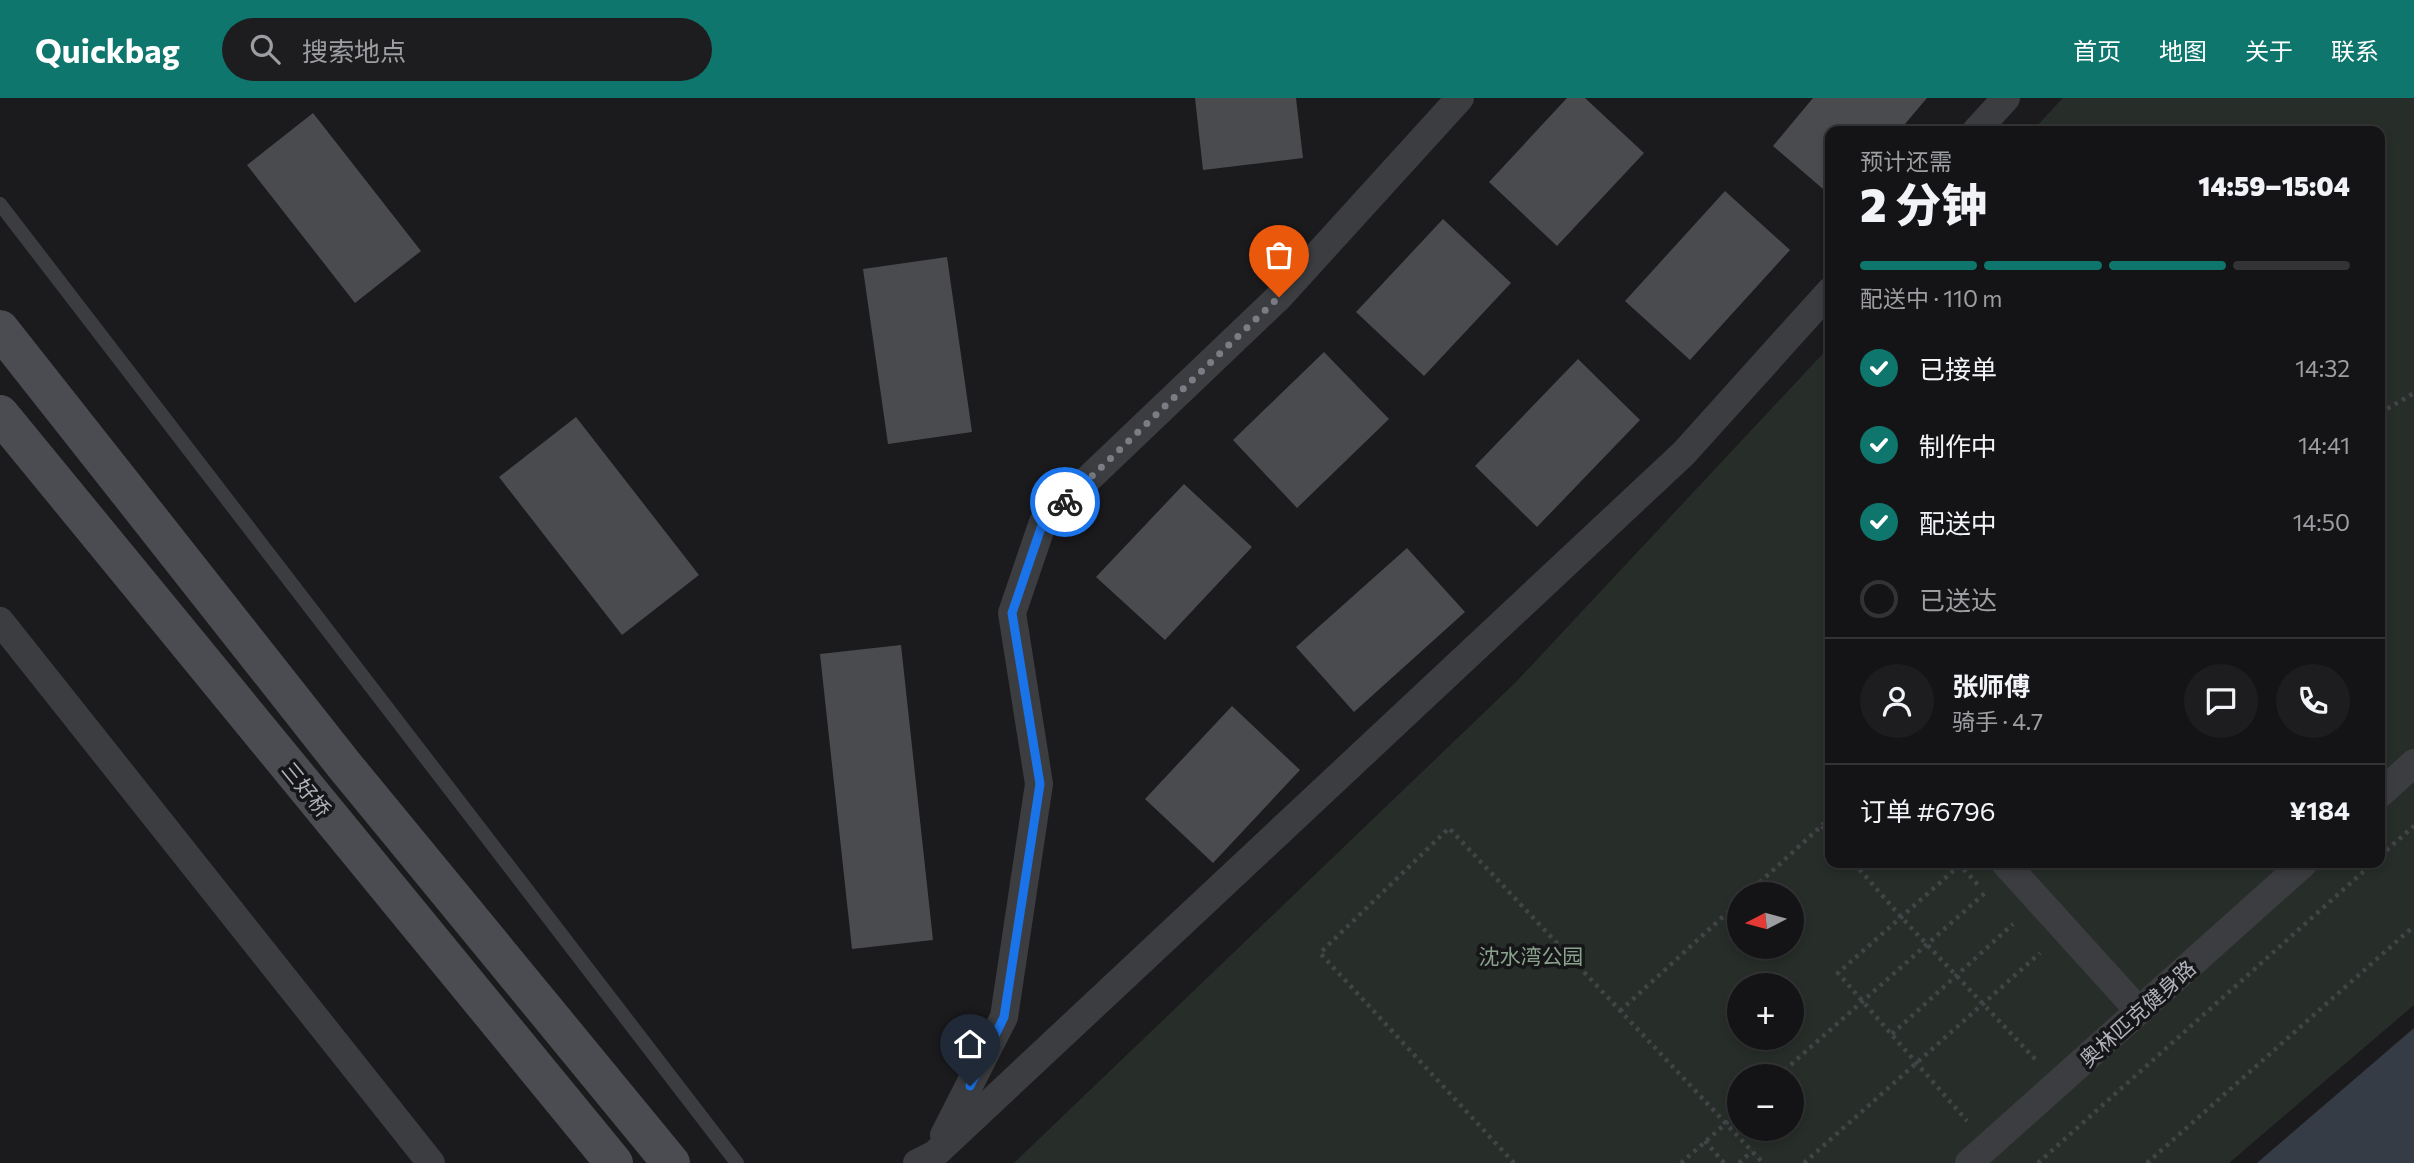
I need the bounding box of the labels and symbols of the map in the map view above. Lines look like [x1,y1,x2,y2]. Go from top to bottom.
pin [1249,225,1309,297]
courier [1030,467,1100,537]
street label: 三好桥 [277,757,337,821]
north arrow [1727,882,1804,959]
park label: 沈水湾公园 [1479,943,1584,968]
street label: 奥林匹克健身路 [2074,955,2200,1071]
pin [940,1014,1000,1086]

